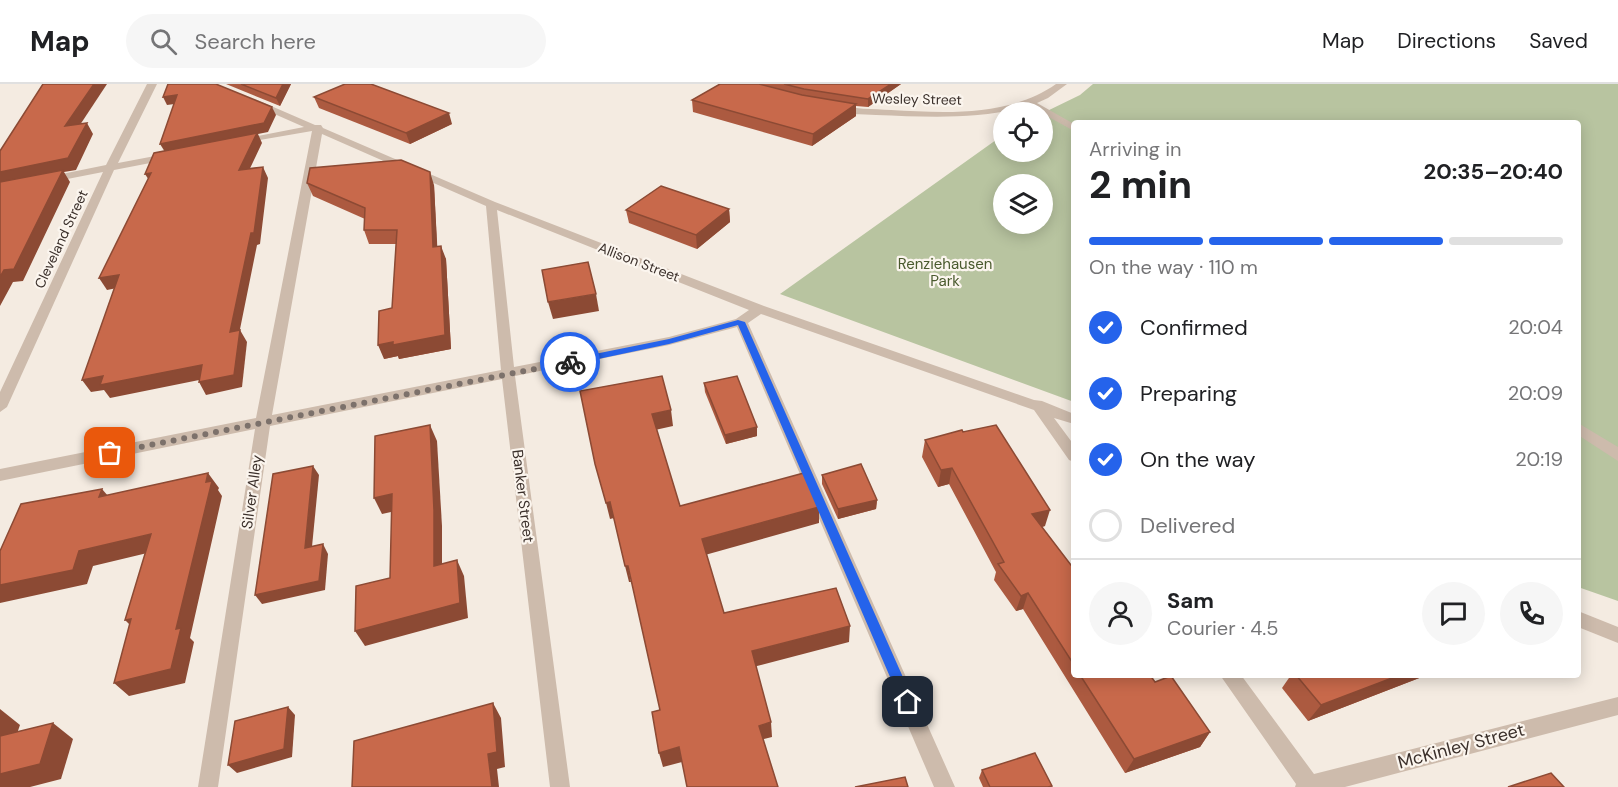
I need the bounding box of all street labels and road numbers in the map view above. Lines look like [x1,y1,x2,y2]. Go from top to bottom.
street label: Wesley Street [872,89,962,109]
street label: Cleveland Street [30,187,92,291]
street label: Allison Street [596,238,682,286]
street label: Banker Street [507,448,539,544]
street label: Silver Alley [237,453,267,530]
street label: McKinley Street [1395,718,1527,774]

